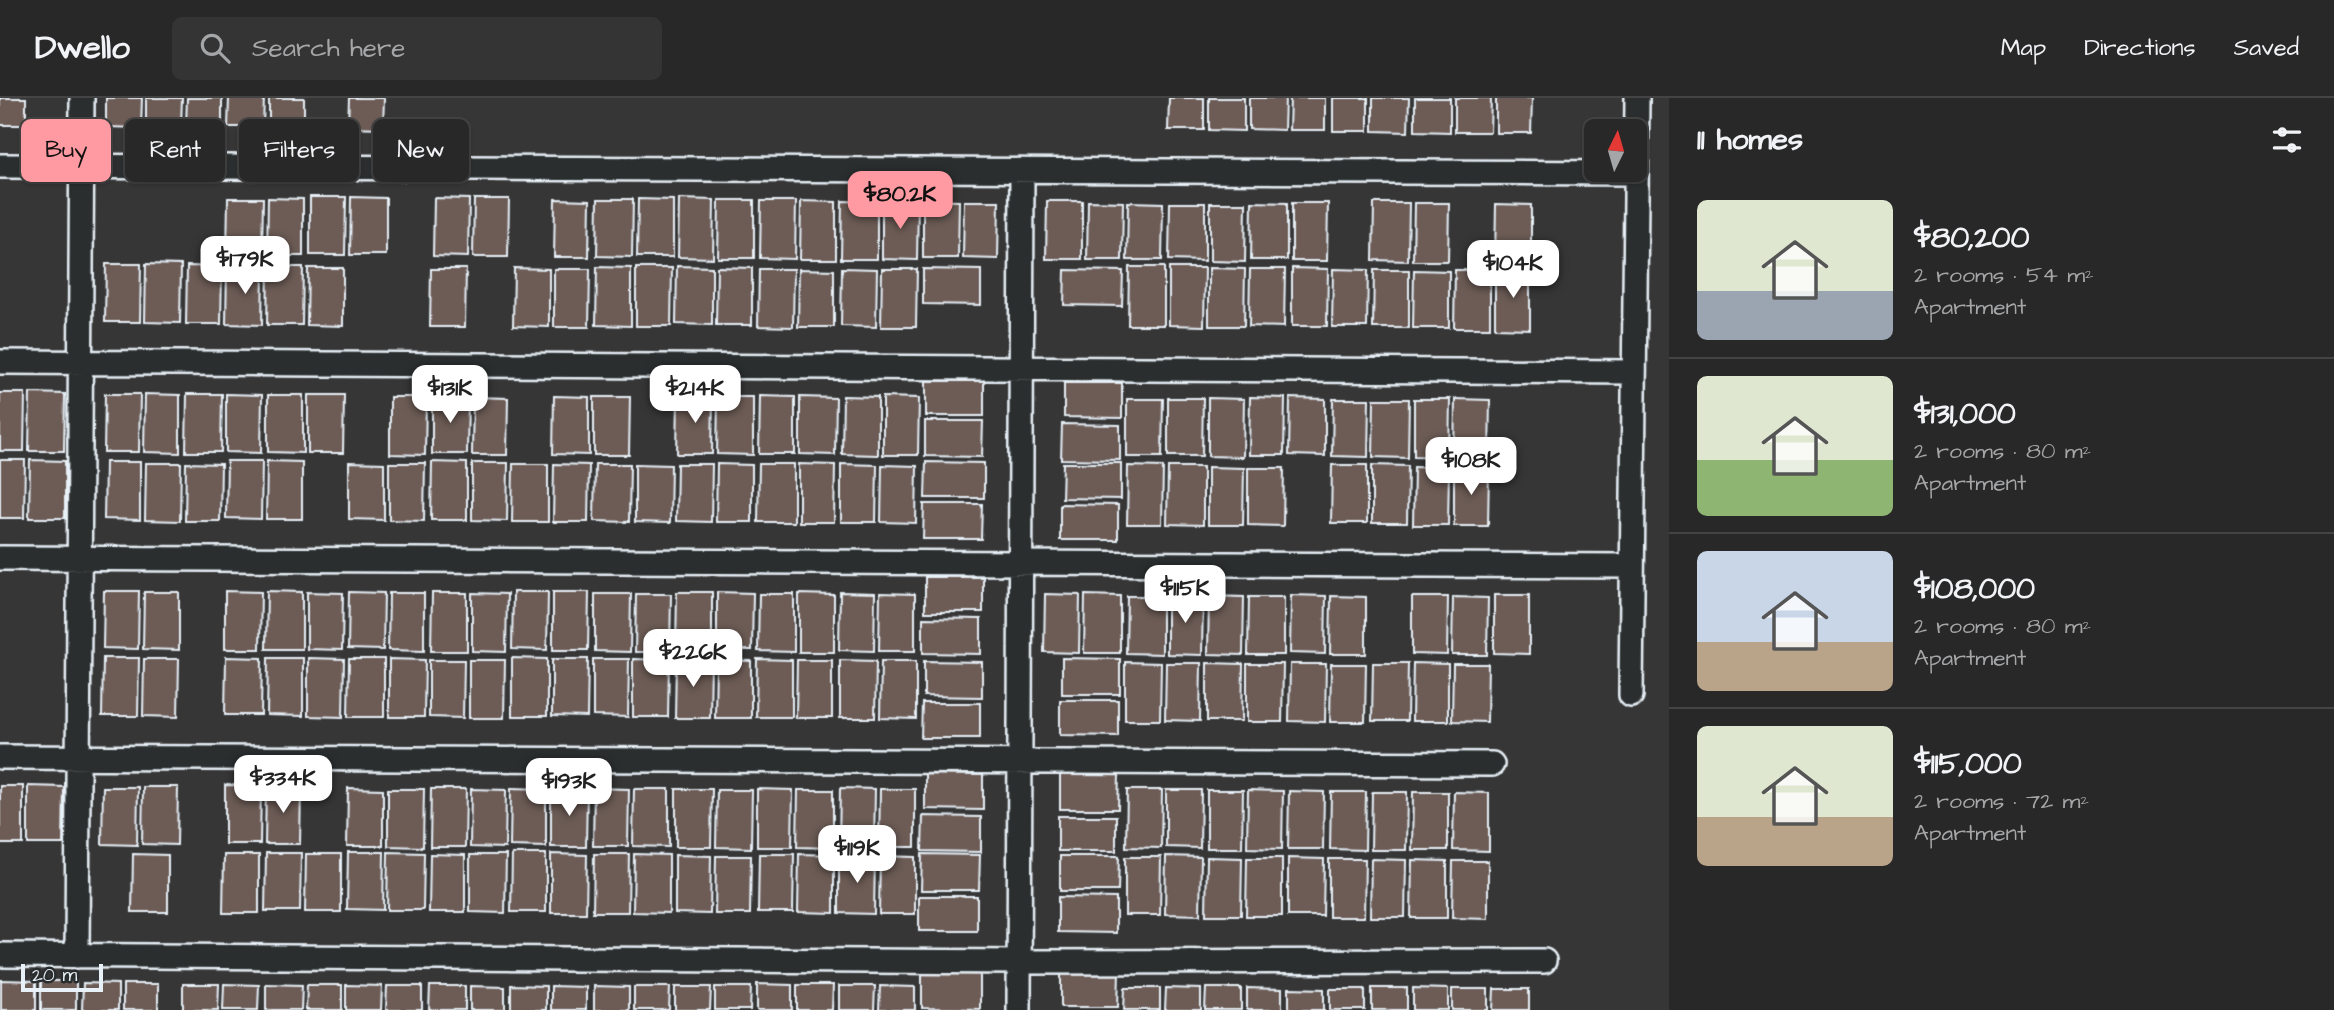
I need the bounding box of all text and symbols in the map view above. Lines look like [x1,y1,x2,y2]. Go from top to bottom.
search box [172,17,662,80]
text: Dwello [35,25,130,71]
icon: search [196,29,234,67]
text: Search here [252,30,405,66]
text: Map [2001,31,2046,65]
text: Directions [2084,31,2196,65]
text: Saved [2234,31,2299,65]
chip: Buy [21,119,111,182]
chip: Rent [125,119,225,182]
chip: Filters [239,119,359,182]
chip: New [373,119,469,182]
north arrow [1584,119,1647,182]
map controls [1584,119,1647,182]
text: 11 homes [1697,119,1803,161]
icon: filters [2268,121,2306,159]
pin: $80.2K [843,172,957,231]
text: $80.2K [864,178,936,210]
text: $80,200 [1914,217,2029,259]
icon: home [1753,228,1837,312]
pin: $179K [196,236,294,296]
pin: $104K [1464,240,1562,300]
text: $179K [217,243,273,275]
text: $104K [1483,247,1543,279]
text: 2 rooms · 54 m² [1914,259,2094,291]
text: Apartment [1914,291,2026,323]
pin: $131K [401,366,499,425]
pin: $214K [646,366,744,425]
text: $131K [428,372,472,404]
text: $214K [666,372,724,404]
text: $131,000 [1914,393,2016,435]
icon: home [1753,404,1837,488]
text: 2 rooms · 80 m² [1914,435,2091,467]
pin: $108K [1422,438,1520,497]
text: $108K [1441,444,1501,476]
text: Apartment [1914,467,2026,499]
pin: $115K [1136,566,1234,625]
text: $108,000 [1914,568,2035,610]
text: $115K [1161,572,1209,604]
icon: home [1753,579,1837,663]
text: 2 rooms · 80 m² [1914,610,2091,642]
pin: $226K [644,630,742,689]
text: $226K [659,636,727,668]
text: Apartment [1914,642,2026,674]
text: $115,000 [1914,743,2022,785]
icon: home [1753,754,1837,838]
pin: $334K [234,756,332,815]
pin: $193K [520,758,618,818]
text: $334K [250,762,316,794]
text: $193K [542,765,596,797]
text: 2 rooms · 72 m² [1914,785,2089,817]
text: Apartment [1914,817,2026,849]
pin: $119K [808,826,906,885]
text: $119K [834,832,880,864]
scale bar [21,961,103,993]
text: 20 m [32,962,77,989]

